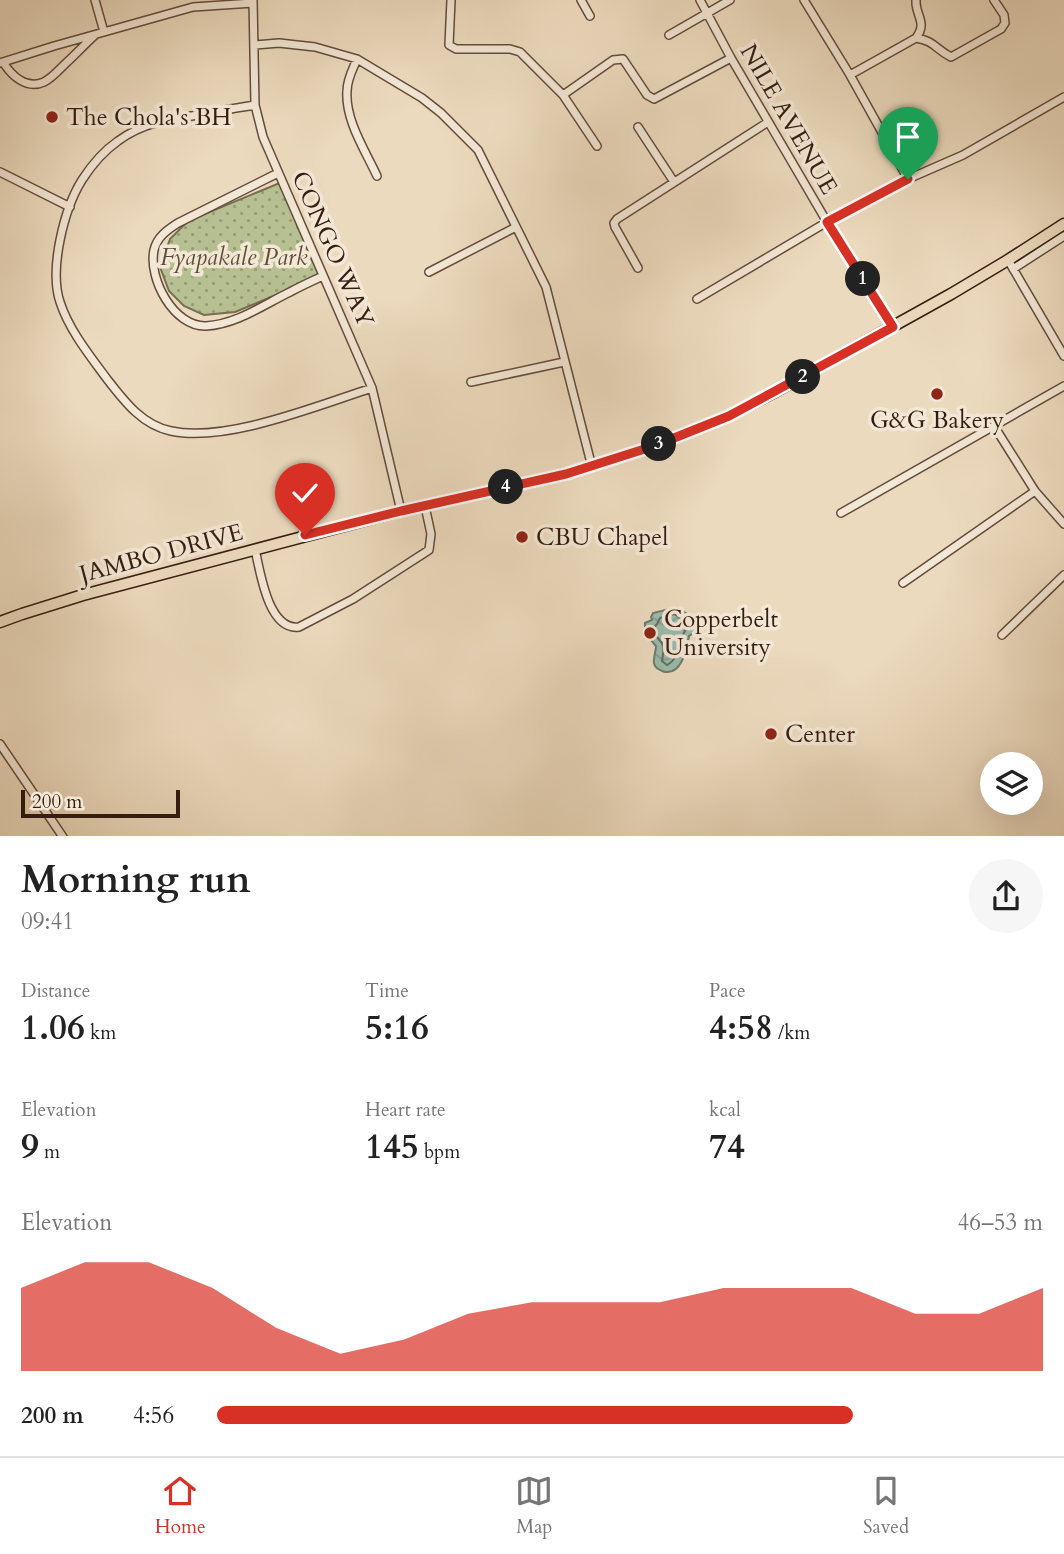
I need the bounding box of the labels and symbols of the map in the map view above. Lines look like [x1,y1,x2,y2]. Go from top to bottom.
street label: NILE AVENUE [732,38,845,201]
place label: The Chola's BH [66,101,231,134]
pin [878,107,938,179]
marker: The Chola's BH [44,109,60,125]
street label: CONGO WAY [283,166,382,332]
park label: Fyapakale Park [160,241,308,274]
pin: 1 [846,262,880,296]
pin: 2 [786,360,820,394]
marker: G&G Bakery [929,386,945,402]
place label: G&G Bakery [870,404,1004,437]
pin: 3 [642,426,676,462]
pin [275,463,335,535]
pin: 4 [489,470,524,504]
street label: JAMBO DRIVE [73,516,247,592]
place label: CBU Chapel [536,521,668,554]
marker: CBU Chapel [514,529,530,545]
place label: Copperbelt University [664,603,778,664]
marker: Copperbelt University [642,625,658,641]
place label: Center [785,718,855,751]
marker: Center [763,726,779,742]
scale bar [21,788,180,819]

